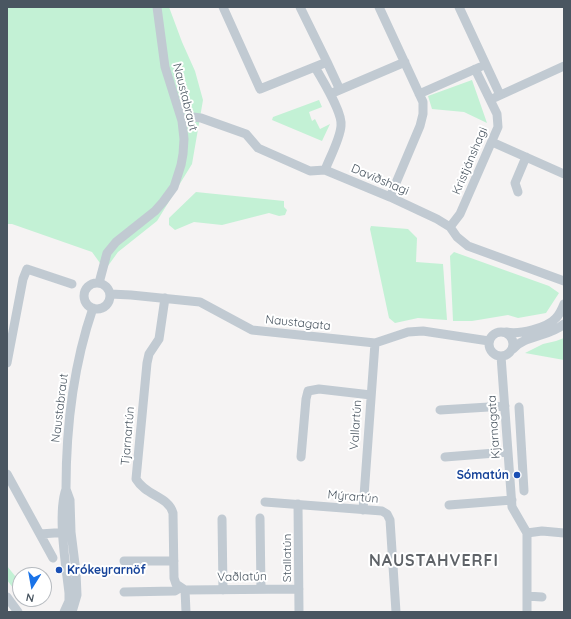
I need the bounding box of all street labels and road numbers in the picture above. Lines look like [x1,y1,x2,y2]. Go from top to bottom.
street label: Naustabraut [170,62,200,132]
street label: Kristjánshagi [449,125,491,197]
street label: Daviðshagi [349,161,411,199]
street label: Naustagata [265,312,331,334]
street label: Naustabraut [49,373,71,443]
street label: Kjarnagata [485,395,503,459]
street label: Vallartún [347,399,365,451]
street label: Tjarnartún [118,406,138,466]
street label: Mýrartún [327,488,379,506]
street label: Stallatún [280,534,294,582]
street label: Vaðlatún [217,569,267,585]

